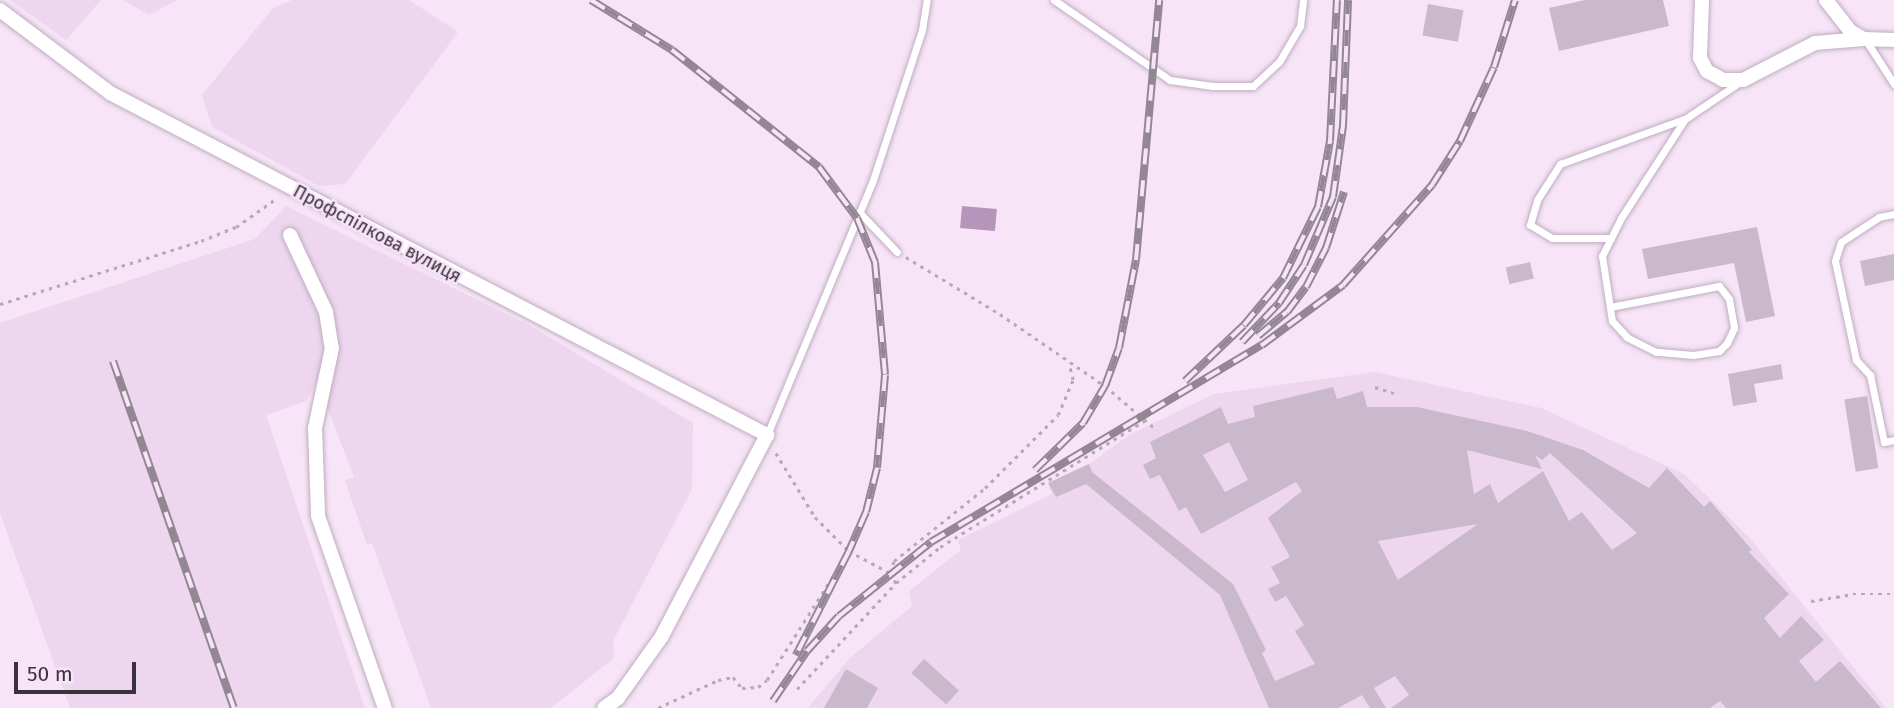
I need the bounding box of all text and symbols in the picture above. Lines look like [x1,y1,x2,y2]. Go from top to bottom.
street label: Профспілкова вулиця [289,181,465,287]
scale bar [18,648,140,692]
text: 50 m [27,661,73,687]

